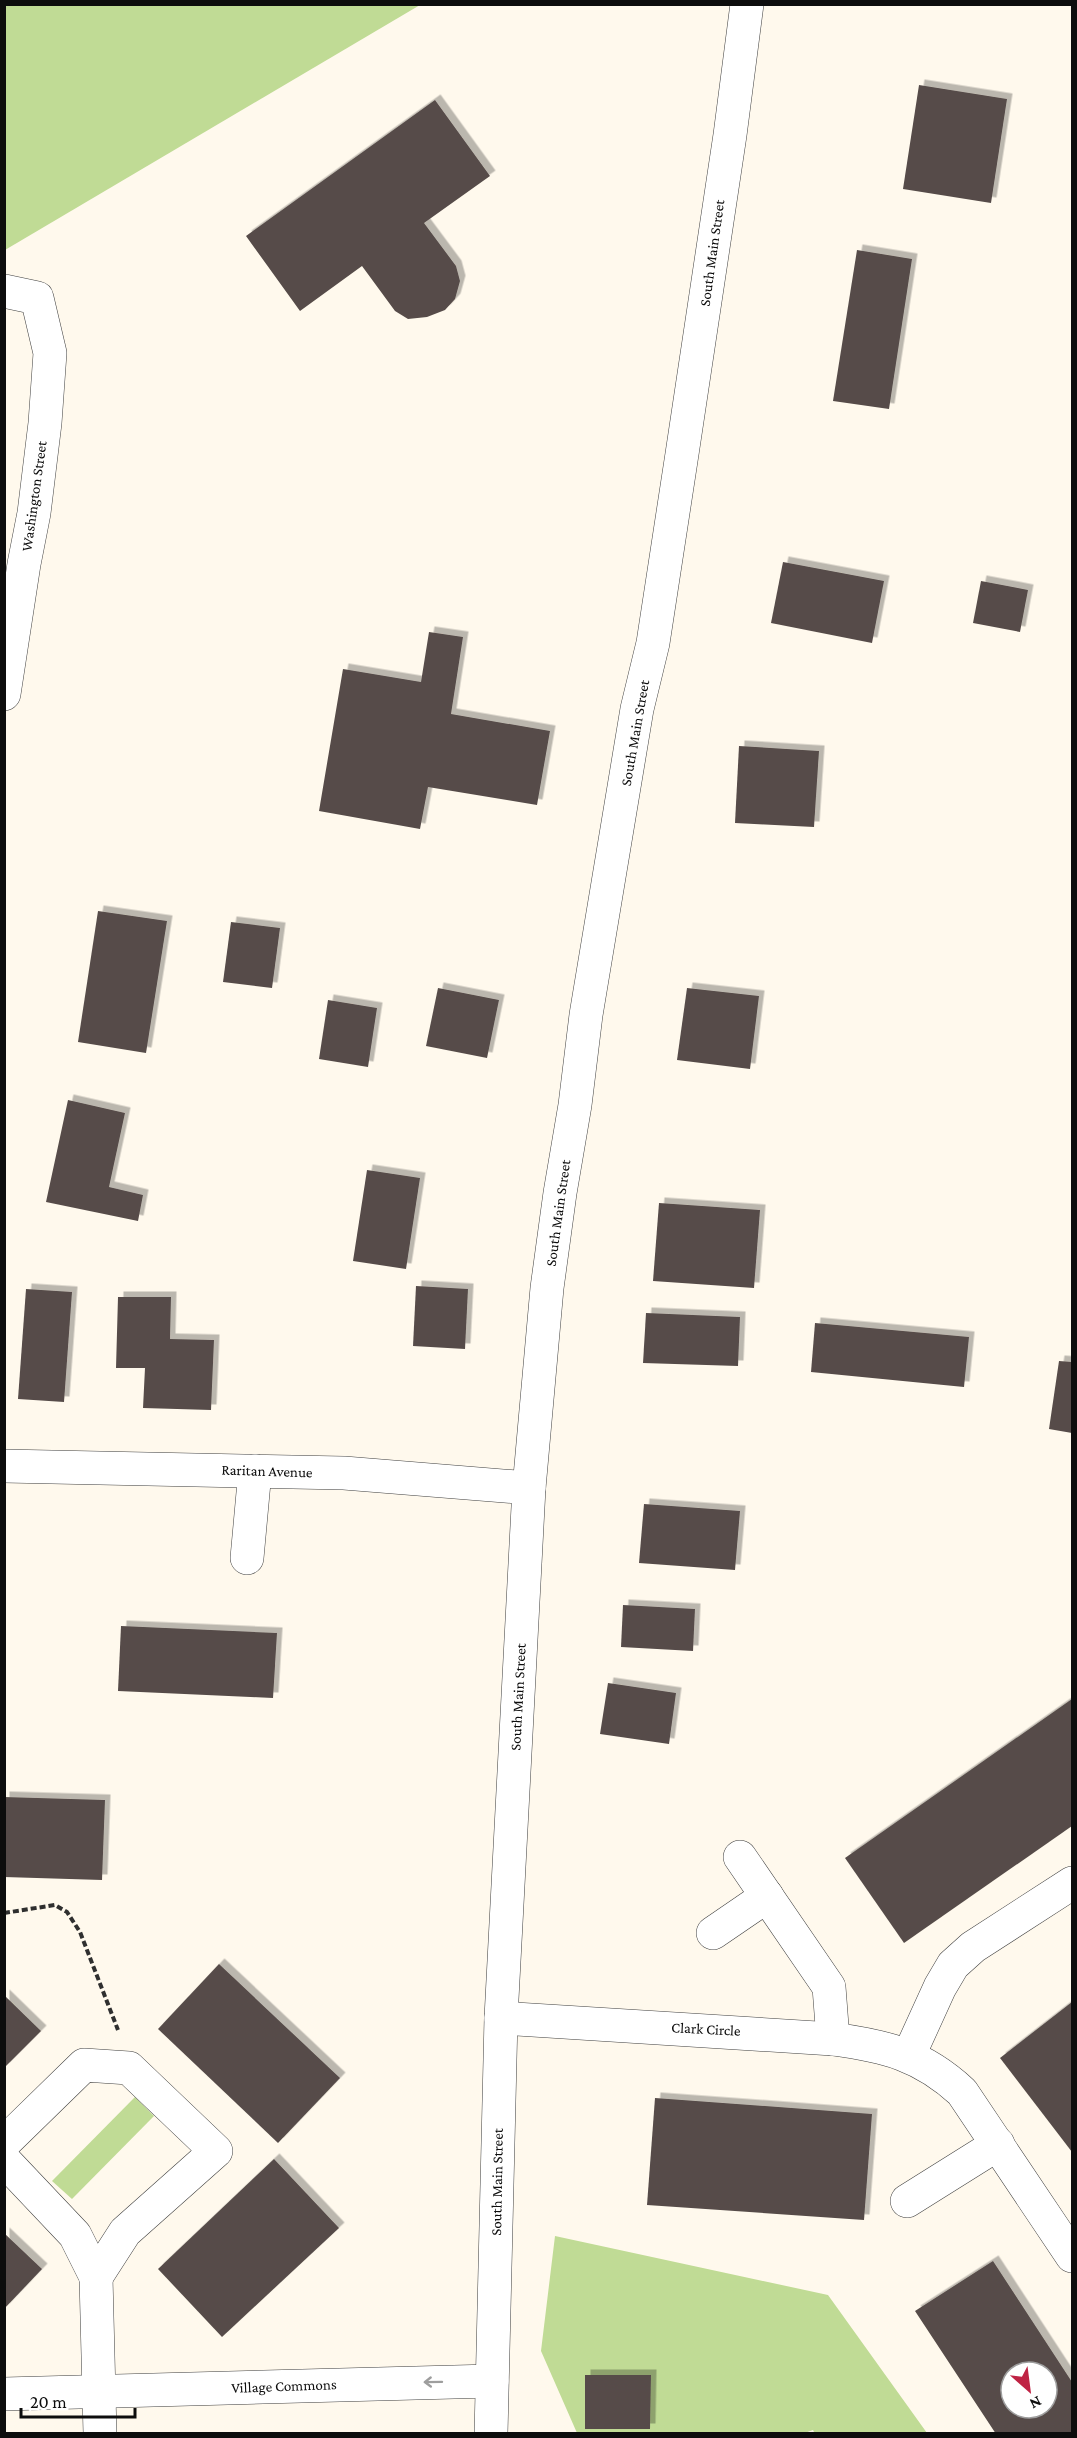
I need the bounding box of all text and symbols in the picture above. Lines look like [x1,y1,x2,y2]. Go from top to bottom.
street label: South Main Street [697,198,728,307]
street label: Washington Street [18,439,51,552]
street label: South Main Street [618,678,652,787]
street label: South Main Street [543,1158,574,1267]
street label: Raritan Avenue [221,1461,313,1481]
street label: South Main Street [507,1642,529,1751]
street label: Clark Circle [671,2019,741,2039]
street label: South Main Street [488,2127,506,2236]
north arrow [999,2360,1059,2420]
street label: Village Commons [231,2376,337,2397]
one-way arrow [424,2376,444,2388]
scale bar [21,2381,135,2419]
text: 20 m [30,2392,67,2412]
text: N [1027,2393,1045,2413]

